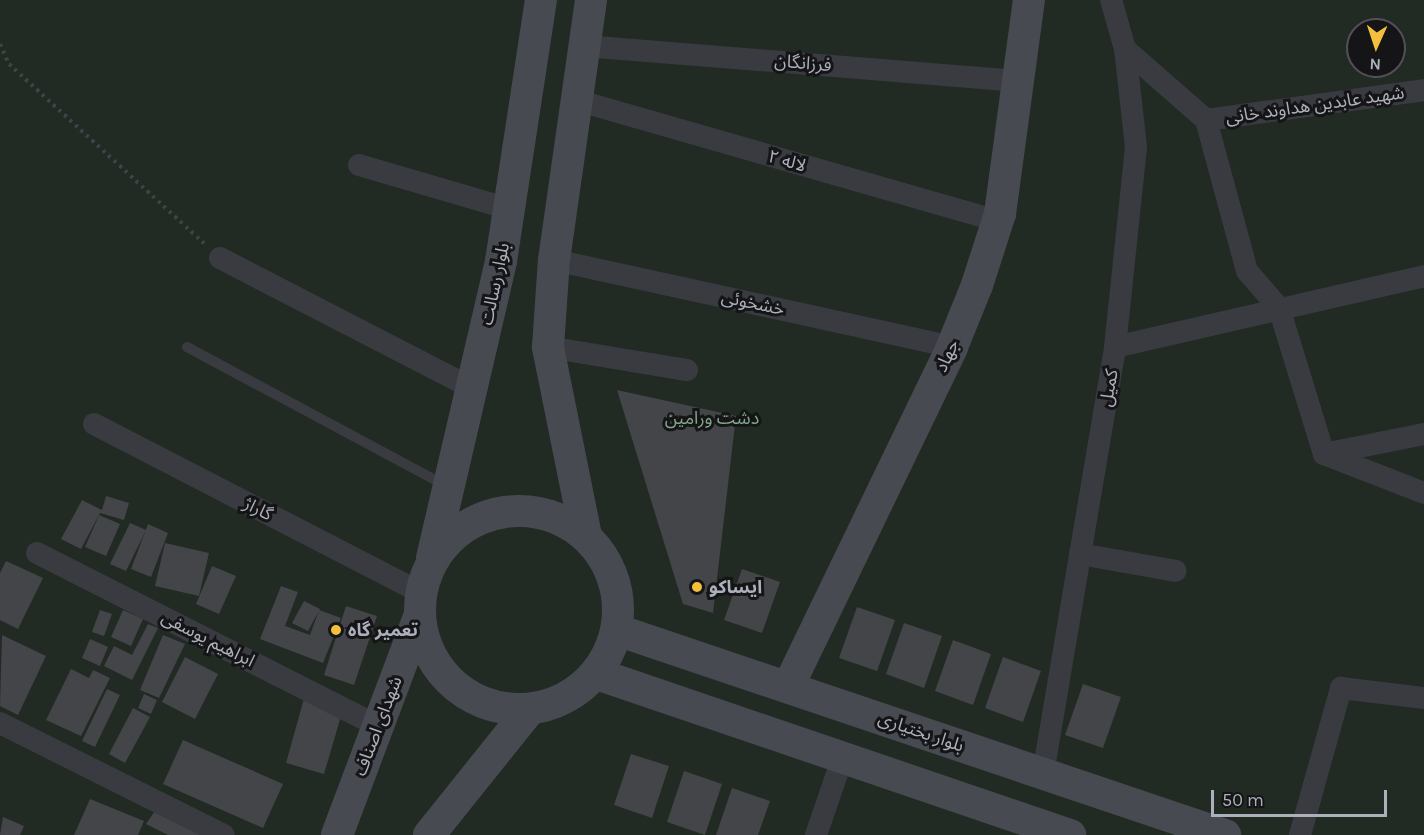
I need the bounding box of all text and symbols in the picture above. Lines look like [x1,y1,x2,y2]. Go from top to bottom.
north arrow [1346,18,1406,78]
street label: فرزانگان [774,50,832,76]
text: N [1369,55,1381,74]
street label: شهید عابدین هداوند خانی [1224,82,1406,128]
street label: لاله ۲ [766,145,808,177]
street label: بلوار رسالت [476,241,514,327]
street label: خشخوئی [719,286,787,320]
street label: جهاد [930,336,964,376]
street label: کمیل [1095,368,1123,408]
park label: دشت ورامین [665,407,759,429]
street label: گاراژ [240,493,276,525]
place label: ایساکو [709,576,762,598]
marker: ایساکو [690,580,704,594]
street label: ابراهیم یوسفی [158,606,258,672]
place label: تعمیر گاه [348,619,418,641]
marker: تعمیر گاه [329,623,343,637]
street label: شهدای اصناف [349,673,407,779]
street label: بلوار بختیاری [875,707,967,757]
scale bar [1214,778,1390,816]
text: 50 m [1222,789,1264,811]

